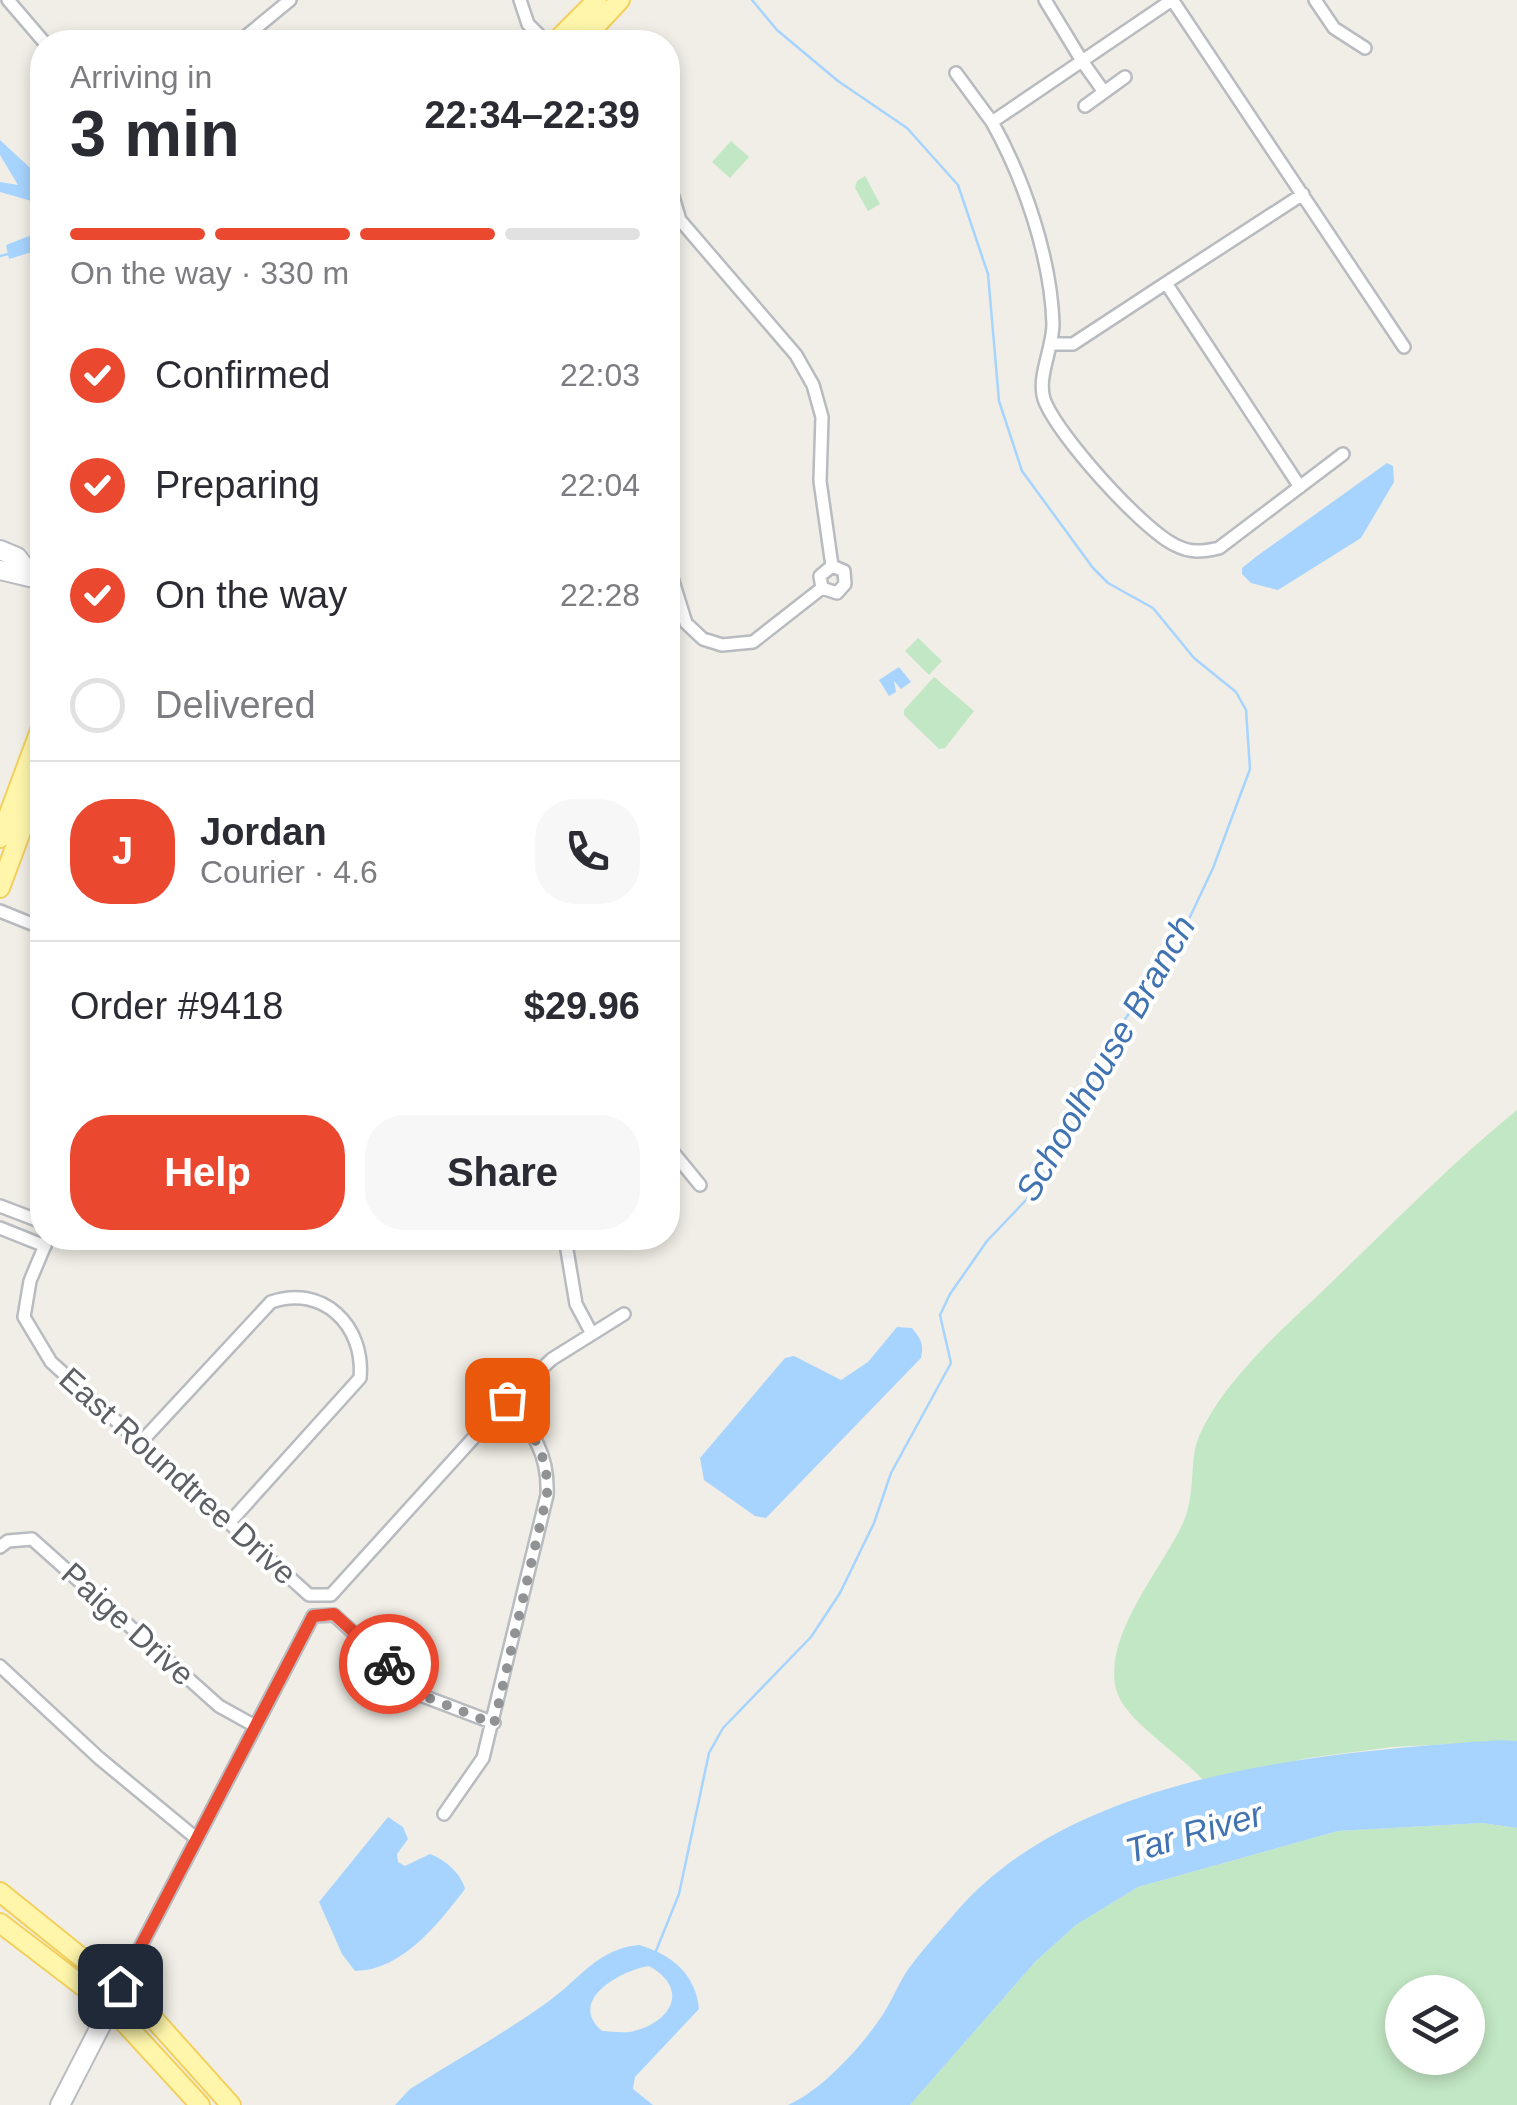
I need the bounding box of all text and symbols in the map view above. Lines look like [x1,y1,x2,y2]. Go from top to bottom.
text: Arriving in [70,59,212,95]
text: 22:34–22:39 [424,94,640,136]
text: 3 min [70,97,240,170]
text: On the way · 330 m [70,255,349,291]
icon: check [70,348,125,403]
text: Confirmed [155,354,330,396]
text: 22:03 [560,357,640,393]
icon: check [70,458,125,513]
text: Preparing [155,464,320,506]
text: 22:04 [560,467,640,503]
icon: check [70,568,125,623]
text: On the way [155,574,347,616]
text: 22:28 [560,577,640,613]
text: Delivered [155,684,316,726]
button: phone [535,799,640,904]
text: Jordan [200,811,327,853]
text: J [112,830,133,872]
text: Courier · 4.6 [200,854,378,890]
water label: Schoolhouse Branch [1007,908,1203,1208]
text: Order #9418 [70,985,283,1027]
text: $29.96 [524,985,640,1027]
button: Help [70,1115,345,1230]
button: Share [365,1115,640,1230]
pin [465,1358,550,1443]
street label: East Roundtree Drive [52,1360,304,1592]
icon: bag [480,1373,535,1428]
street label: Paige Drive [54,1555,202,1693]
courier [339,1614,439,1714]
icon: bike [362,1637,417,1692]
water label: Tar River [1121,1793,1268,1870]
pin [78,1944,163,2029]
icon: home [93,1959,148,2014]
map controls [1385,1975,1485,2075]
button: layers [1385,1975,1485,2075]

